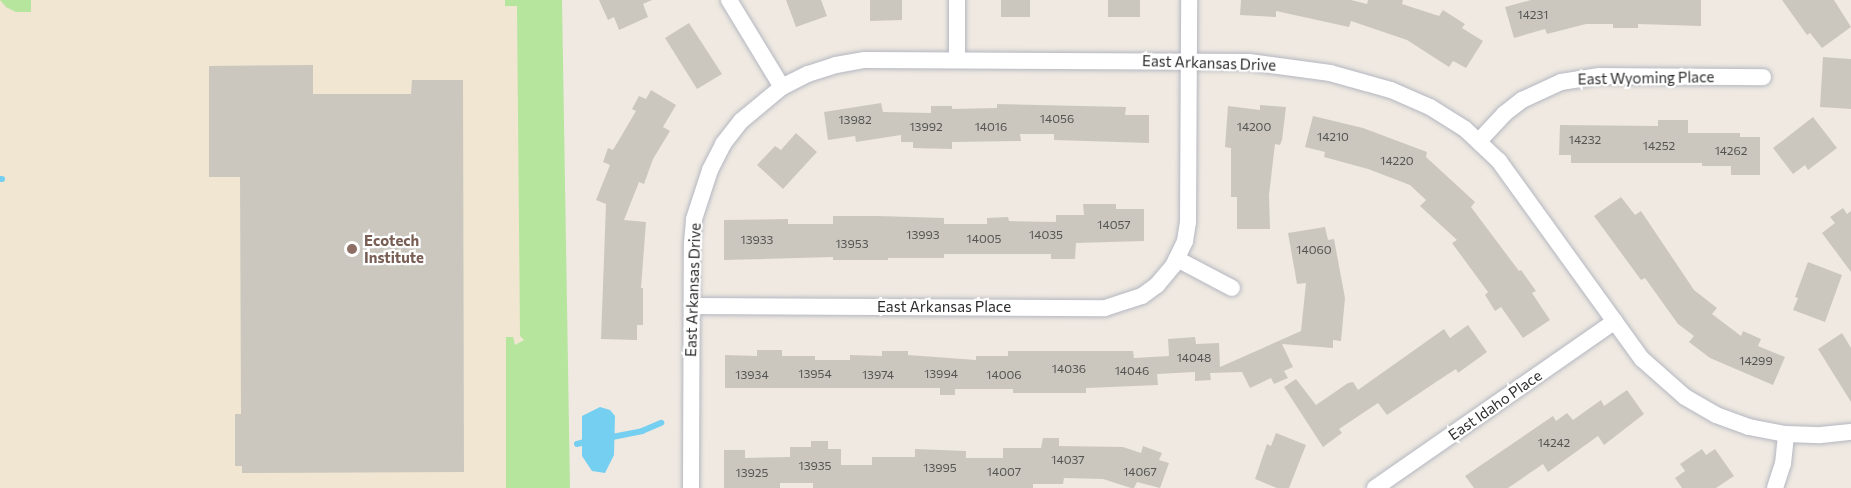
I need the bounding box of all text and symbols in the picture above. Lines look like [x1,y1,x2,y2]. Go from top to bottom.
house number: 14231 [1518,8,1548,22]
street label: East Arkansas Drive [1142,52,1276,74]
street label: East Wyoming Place [1577,68,1715,88]
house number: 14056 [1040,112,1074,126]
house number: 13982 [838,113,872,127]
house number: 13992 [909,120,943,134]
house number: 14016 [975,120,1007,134]
house number: 14200 [1237,120,1271,134]
house number: 14210 [1317,130,1349,144]
house number: 14232 [1569,133,1601,147]
house number: 14252 [1643,139,1675,153]
house number: 14262 [1715,144,1747,158]
house number: 14220 [1380,154,1414,168]
house number: 14057 [1097,218,1131,232]
street label: East Arkansas Drive [682,223,704,357]
house number: 13993 [906,228,940,242]
house number: 14035 [1029,228,1063,242]
place label: Ecotech Institute [364,231,424,266]
house number: 14005 [967,232,1001,246]
house number: 13933 [741,233,773,247]
house number: 13953 [836,237,868,251]
marker: Ecotech Institute [345,242,359,256]
house number: 14060 [1296,243,1332,257]
street label: East Arkansas Place [877,298,1011,316]
house number: 14048 [1177,351,1211,365]
house number: 14299 [1739,354,1773,368]
house number: 14036 [1052,362,1086,376]
house number: 14046 [1115,364,1149,378]
street label: East Idaho Place [1445,366,1545,444]
house number: 13954 [798,367,832,381]
house number: 13994 [924,367,958,381]
house number: 13934 [735,368,769,382]
house number: 13974 [862,368,894,382]
house number: 14006 [986,368,1022,382]
house number: 14242 [1538,436,1570,450]
house number: 14037 [1051,453,1085,467]
house number: 13935 [799,459,831,473]
house number: 13995 [923,461,957,475]
house number: 14007 [987,465,1021,479]
house number: 14067 [1123,465,1157,479]
house number: 13925 [736,466,768,480]

